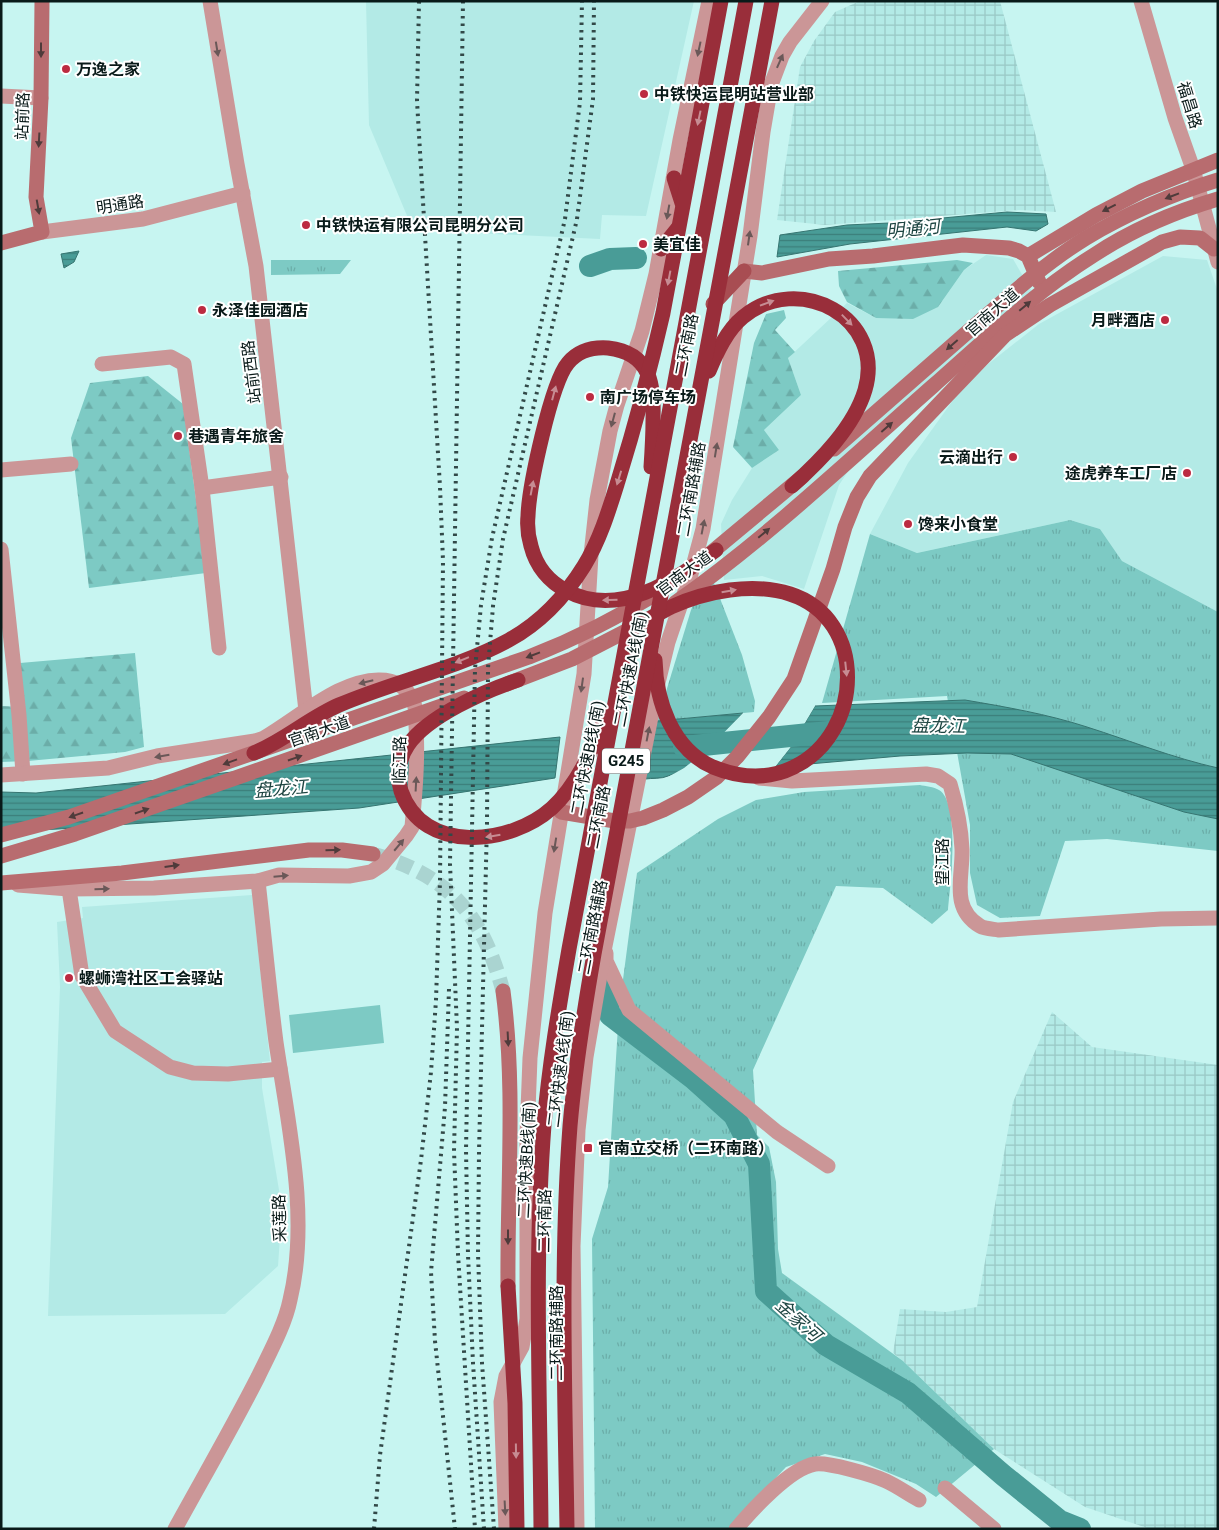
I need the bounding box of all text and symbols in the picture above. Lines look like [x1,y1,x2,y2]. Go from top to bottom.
one-way arrow [695,41,703,57]
one-way arrow [37,42,45,58]
one-way arrow [214,42,222,58]
one-way arrow [777,54,785,68]
place label: 万逸之家 [76,60,140,79]
marker: 万逸之家 [60,63,72,75]
street label: 福昌路 [1173,79,1206,131]
place label: 中铁快运昆明站营业部 [654,85,814,104]
marker: 中铁快运昆明站营业部 [638,88,650,100]
street label: 站前路 [12,92,33,140]
one-way arrow [695,110,703,125]
one-way arrow [35,132,43,148]
street label: 明通路 [95,191,145,218]
one-way arrow [1164,193,1179,200]
one-way arrow [35,200,43,216]
one-way arrow [1102,204,1116,212]
one-way arrow [663,205,671,221]
water label: 明通河 [885,215,944,242]
place label: 中铁快运有限公司昆明分公司 [316,216,524,235]
marker: 中铁快运有限公司昆明分公司 [300,219,312,231]
one-way arrow [746,230,754,246]
place label: 美宜佳 [653,235,701,254]
marker: 美宜佳 [637,238,649,250]
one-way arrow [665,271,673,287]
street label: 官南大道 [962,284,1023,341]
one-way arrow [760,299,775,306]
one-way arrow [1018,300,1030,312]
place label: 永泽佳园酒店 [212,301,308,320]
marker: 永泽佳园酒店 [196,304,208,316]
place label: 月畔酒店 [1091,311,1155,330]
street label: 二环南路 [671,312,702,378]
one-way arrow [841,314,853,326]
marker: 月畔酒店 [1159,314,1171,326]
street label: 站前西路 [238,339,265,405]
one-way arrow [945,340,958,351]
one-way arrow [550,385,558,401]
place label: 南广场停车场 [600,388,696,407]
marker: 南广场停车场 [584,391,596,403]
one-way arrow [609,412,617,427]
one-way arrow [880,421,893,432]
place label: 巷遇青年旅舍 [188,427,284,446]
marker: 巷遇青年旅舍 [172,430,184,442]
street label: 二环南路辅路 [674,440,709,538]
one-way arrow [712,442,720,458]
place label: 云滴出行 [939,448,1003,467]
marker: 云滴出行 [1007,451,1019,463]
place label: 途虎养车工厂店 [1065,464,1177,483]
marker: 途虎养车工厂店 [1181,467,1193,479]
one-way arrow [614,471,622,486]
one-way arrow [528,480,536,496]
place label: 馋来小食堂 [918,515,998,534]
marker: 馋来小食堂 [902,518,914,530]
one-way arrow [699,519,707,534]
one-way arrow [758,528,771,539]
street label: 官南大道 [653,547,716,600]
one-way arrow [721,586,737,594]
one-way arrow [602,596,618,604]
street label: 二环快速A线(南) [610,610,651,729]
one-way arrow [525,651,540,659]
one-way arrow [454,657,469,665]
one-way arrow [842,662,850,678]
one-way arrow [578,677,586,693]
one-way arrow [358,678,374,686]
street label: 二环快速B线(南) [567,699,608,817]
street label: 官南大道 [286,712,353,751]
water label: 盘龙江 [911,715,967,737]
one-way arrow [644,726,652,742]
street label: 临江路 [390,736,409,784]
road number: G245 [602,748,650,774]
one-way arrow [153,752,169,760]
one-way arrow [288,753,303,761]
one-way arrow [222,758,237,766]
one-way arrow [412,775,420,791]
water label: 盘龙江 [253,776,311,801]
street label: 二环南路 [583,784,614,850]
one-way arrow [134,807,149,815]
one-way arrow [69,811,84,819]
one-way arrow [484,832,500,840]
one-way arrow [551,838,559,854]
street label: 望江路 [933,838,952,886]
one-way arrow [393,839,404,852]
one-way arrow [325,846,341,854]
one-way arrow [164,862,180,870]
one-way arrow [274,872,290,880]
street label: 二环南路辅路 [574,878,611,976]
one-way arrow [94,884,110,892]
place label: 螺蛳湾社区工会驿站 [79,969,223,988]
marker: 螺蛳湾社区工会驿站 [63,972,75,984]
street label: 二环快速A线(南) [544,1010,577,1129]
one-way arrow [505,1032,513,1048]
street label: 二环快速B线(南) [514,1101,539,1219]
place label: 官南立交桥（二环南路） [598,1139,774,1158]
marker: 官南立交桥（二环南路） [582,1142,594,1154]
street label: 二环南路 [534,1189,555,1253]
street label: 采莲路 [270,1194,289,1242]
one-way arrow [504,1229,512,1245]
street label: 二环南路辅路 [547,1285,566,1381]
water label: 金家河 [771,1294,828,1348]
one-way arrow [512,1444,520,1460]
one-way arrow [501,1500,509,1516]

